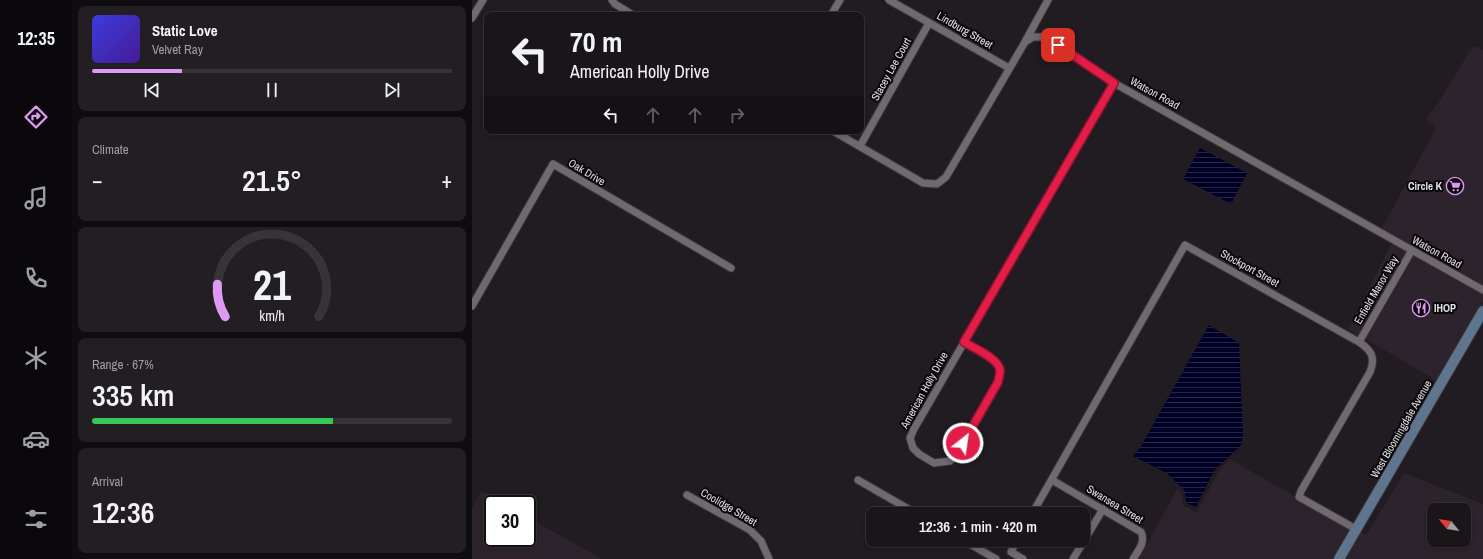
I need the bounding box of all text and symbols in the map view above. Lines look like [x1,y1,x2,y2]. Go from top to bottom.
street label: Lindburg Street [935,8,996,52]
text: Static Love [152,20,218,41]
text: 70 m [570,23,622,61]
text: 12:35 [17,26,55,51]
icon: left [504,28,556,80]
pin [1041,28,1075,62]
icon: arrive [1047,34,1069,56]
street label: Stacey Lee Court [868,35,914,103]
text: Velvet Ray [152,41,203,58]
text: American Holly Drive [570,59,709,84]
street label: Watson Road [1128,74,1182,112]
icon: previous [141,79,163,101]
icon: pause [261,79,283,101]
icon: next [381,79,403,101]
icon: directions [22,103,50,131]
icon: left [600,104,622,126]
icon: ahead [642,104,664,126]
icon: ahead [684,104,706,126]
icon: right [726,104,748,126]
text: Climate [92,141,129,158]
street label: Oak Drive [566,156,608,188]
text: 21.5° [242,160,302,200]
text: − [92,165,103,195]
text: + [441,165,452,195]
supermarket icon: Circle K [1445,176,1465,196]
place label: Circle K [1408,179,1442,193]
icon: music [22,184,50,212]
street label: Watson Road [1410,233,1464,271]
street label: Stockport Street [1218,246,1282,290]
street label: Enfield Manor Way [1351,253,1401,327]
text: 21 [253,257,291,313]
icon: phone [22,264,50,292]
restaurant icon: IHOP [1411,298,1431,318]
place label: IHOP [1434,301,1456,315]
text: km/h [259,306,285,325]
icon: climate [22,344,50,372]
street label: American Holly Drive [897,349,951,432]
text: Range · 67% [92,356,154,373]
text: 335 km [92,375,174,415]
street label: West Bloomingdale Avenue [1367,378,1435,480]
position arrow [942,422,984,464]
icon: car [22,425,50,453]
text: Arrival [92,473,123,490]
street label: Swansea Street [1084,482,1146,527]
street label: Coolidge Street [698,485,760,529]
text: 12:36 [92,492,154,532]
speed limit sign: 30 [484,495,536,547]
north arrow [1427,503,1471,547]
map controls [1427,503,1471,547]
icon: filters [22,505,50,533]
text: 12:36 · 1 min · 420 m [919,516,1037,537]

